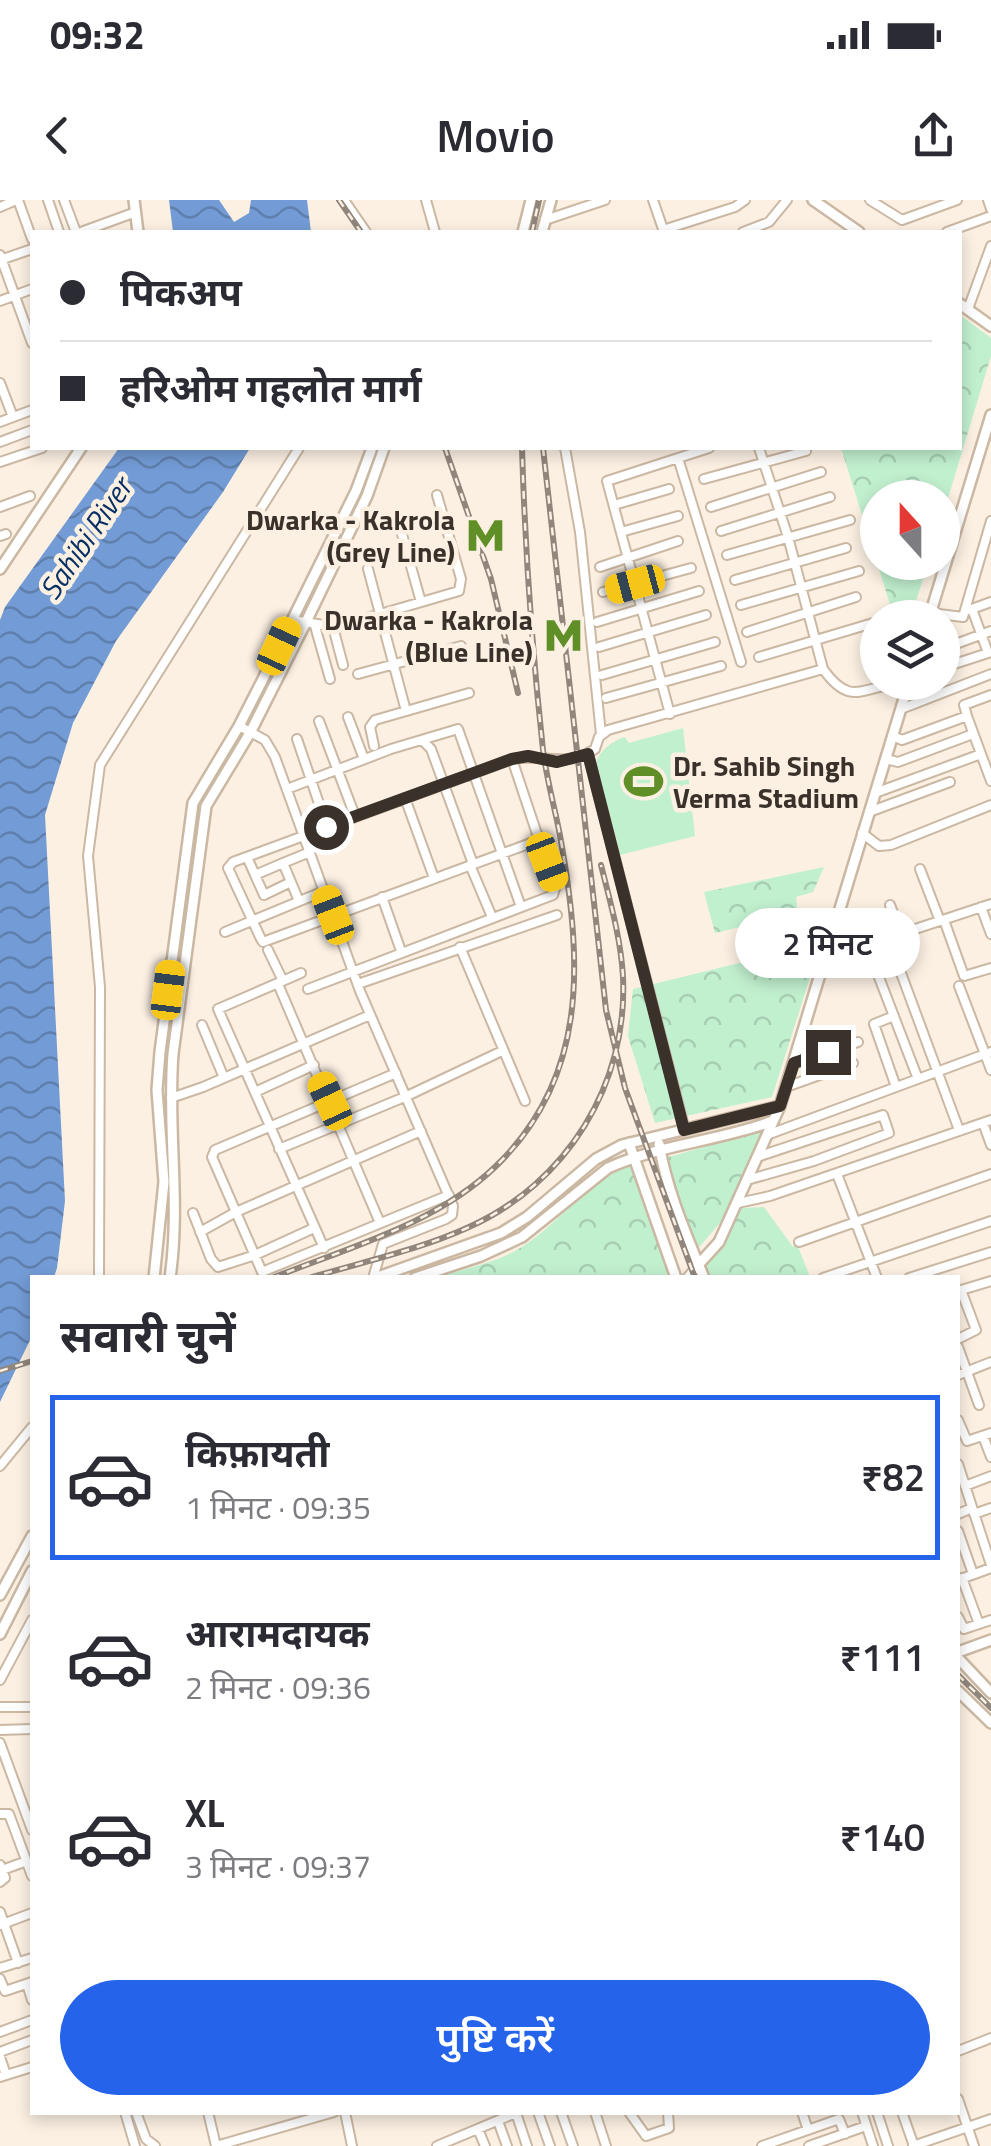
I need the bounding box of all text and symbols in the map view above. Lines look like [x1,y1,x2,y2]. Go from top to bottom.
text: 09:32 [50,6,145,64]
text: Movio [436,101,555,169]
icon: back [30,108,85,163]
icon: share [906,108,961,163]
text: पिकअप [120,263,242,321]
text: हरिओम गहलोत मार्ग [120,359,422,417]
water label: Sahibi River [27,465,145,609]
north arrow [860,480,960,580]
map controls [860,480,960,700]
place label: Dwarka - Kakrola (Grey Line) [246,498,455,573]
metro station icon: Dwarka - Kakrola (Grey Line) [464,515,506,557]
car [602,562,668,606]
place label: Dwarka - Kakrola (Blue Line) [324,598,533,673]
button: layers [860,600,960,700]
car [253,612,305,680]
metro station icon: Dwarka - Kakrola (Blue Line) [542,615,584,657]
place label: Dr. Sahib Singh Verma Stadium [673,744,859,819]
sports icon: Dr. Sahib Singh Verma Stadium [622,761,664,803]
route start [304,805,349,850]
car [522,829,572,895]
car [308,882,358,948]
callout: 2 मिनट [736,907,920,977]
text: 2 मिनट [783,919,872,967]
car [149,958,187,1022]
route end [806,1030,851,1075]
car [304,1067,356,1135]
text: सवारी चुनें [60,1301,235,1369]
text: किफ़ायती [185,1424,329,1482]
icon: car [65,1433,155,1523]
text: ₹82 [861,1448,925,1506]
text: 1 मिनट · 09:35 [185,1483,371,1531]
text: आरामदायक [185,1604,369,1662]
icon: car [65,1613,155,1703]
text: ₹111 [840,1628,925,1686]
text: 2 मिनट · 09:36 [185,1663,371,1711]
text: XL [185,1784,225,1842]
icon: car [65,1793,155,1883]
text: ₹140 [840,1808,925,1866]
text: 3 मिनट · 09:37 [185,1842,371,1890]
button: पुष्टि करें [60,1980,930,2095]

